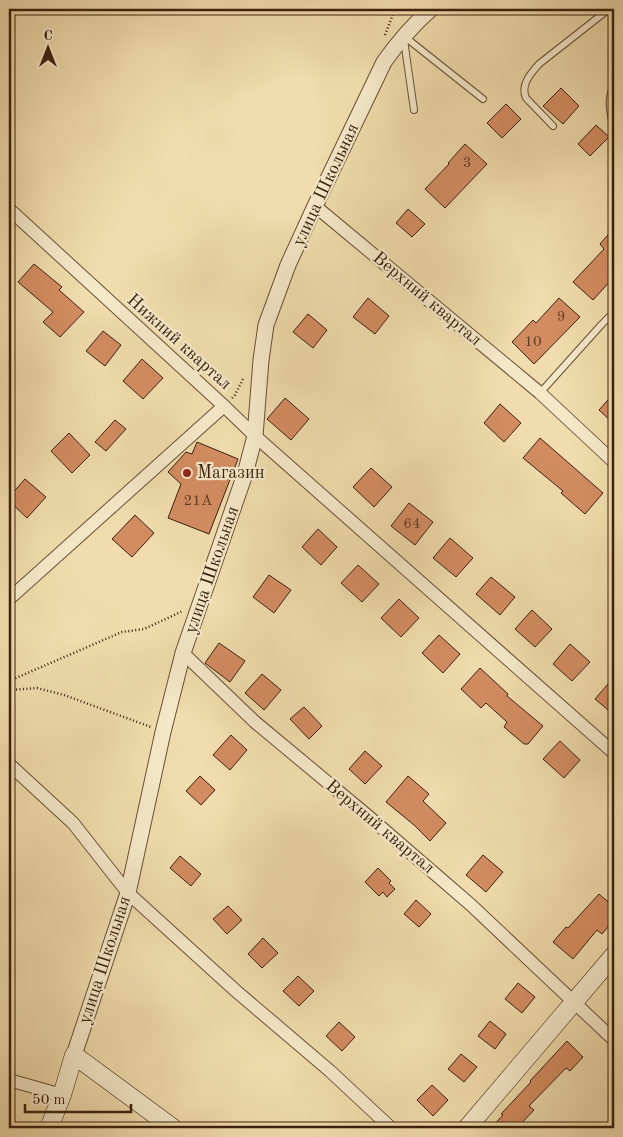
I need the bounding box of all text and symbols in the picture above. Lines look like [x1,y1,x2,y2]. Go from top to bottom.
north arrow [22,22,72,72]
text: С [43,29,53,43]
street label: улица Школьная [290,121,362,249]
house number: 3 [463,156,471,171]
street label: Верхний квартал [369,249,485,349]
street label: Нижний квартал [123,291,235,393]
house number: 9 [557,310,565,325]
house number: 10 [524,335,542,350]
place label: Магазин [197,464,265,482]
marker: Магазин [181,467,193,479]
house number: 21А [184,494,213,509]
street label: улица Школьная [182,504,242,636]
house number: 64 [403,517,421,532]
street label: Верхний квартал [322,777,438,877]
street label: улица Школьная [76,894,134,1026]
scale bar [25,1082,131,1114]
text: 50 m [32,1093,66,1108]

